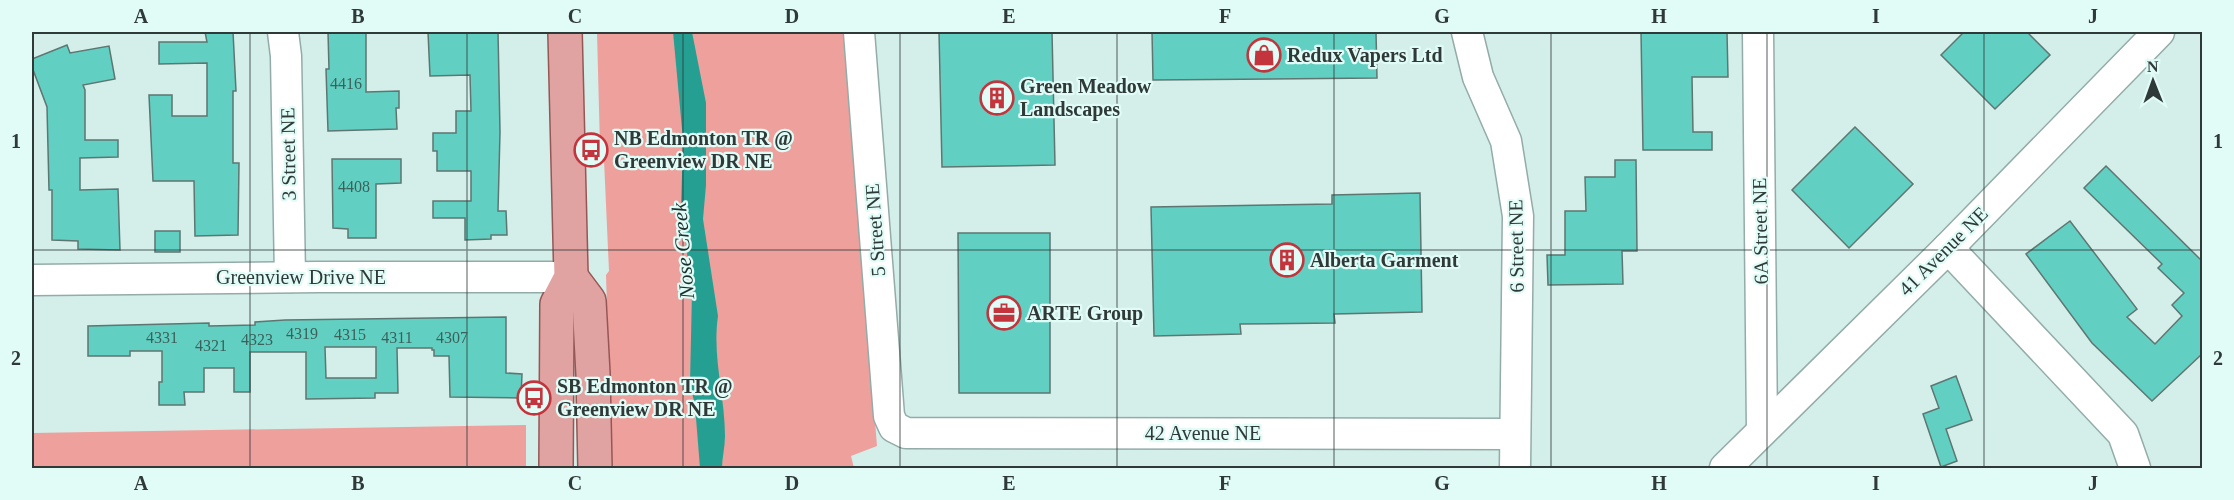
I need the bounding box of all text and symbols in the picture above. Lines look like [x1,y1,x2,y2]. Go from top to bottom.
text: A [134,5,149,27]
text: B [351,5,365,27]
text: C [568,5,582,27]
text: D [785,5,799,27]
text: E [1002,5,1016,27]
text: F [1219,5,1231,27]
text: G [1434,5,1450,27]
text: H [1651,5,1667,27]
text: I [1872,5,1880,27]
text: J [2088,5,2098,27]
shop icon: Redux Vapers Ltd [1246,37,1282,73]
place label: Redux Vapers Ltd [1287,44,1443,67]
north arrow [2123,51,2183,111]
text: N [2147,58,2159,75]
house number: 4416 [330,75,362,92]
place label: Green Meadow Landscapes [1020,75,1152,121]
building icon: Green Meadow Landscapes [979,80,1015,116]
street label: 3 Street NE [276,107,300,201]
place label: NB Edmonton TR @ Greenview DR NE [614,127,793,172]
text: 1 [11,130,21,152]
text: 1 [2213,130,2223,152]
bus stop icon: NB Edmonton TR @ Greenview DR NE [573,132,609,168]
street label: 6A Street NE [1748,177,1772,285]
house number: 4408 [338,178,370,195]
street label: 5 Street NE [861,183,889,277]
street label: 6 Street NE [1504,199,1528,293]
water label: Nose Creek [667,201,699,301]
street label: 41 Avenue NE [1894,202,1992,300]
building icon: Alberta Garment [1269,242,1305,278]
place label: Alberta Garment [1310,249,1459,271]
street label: Greenview Drive NE [216,266,386,288]
office icon: ARTE Group [986,295,1022,331]
place label: ARTE Group [1027,302,1143,325]
house number: 4319 [286,325,318,342]
house number: 4315 [334,326,366,343]
house number: 4331 [146,329,178,346]
house number: 4311 [381,329,413,346]
house number: 4307 [436,329,468,346]
house number: 4323 [241,331,273,348]
house number: 4321 [195,337,227,354]
text: 2 [11,347,21,369]
text: 2 [2213,347,2223,369]
place label: SB Edmonton TR @ Greenview DR NE [557,375,733,420]
bus stop icon: SB Edmonton TR @ Greenview DR NE [516,380,552,416]
street label: 42 Avenue NE [1145,422,1261,444]
text: A [134,472,149,494]
text: B [351,472,365,494]
text: C [568,472,582,494]
text: D [785,472,799,494]
text: E [1002,472,1016,494]
text: F [1219,472,1231,494]
text: G [1434,472,1450,494]
text: H [1651,472,1667,494]
text: I [1872,472,1880,494]
text: J [2088,472,2098,494]

